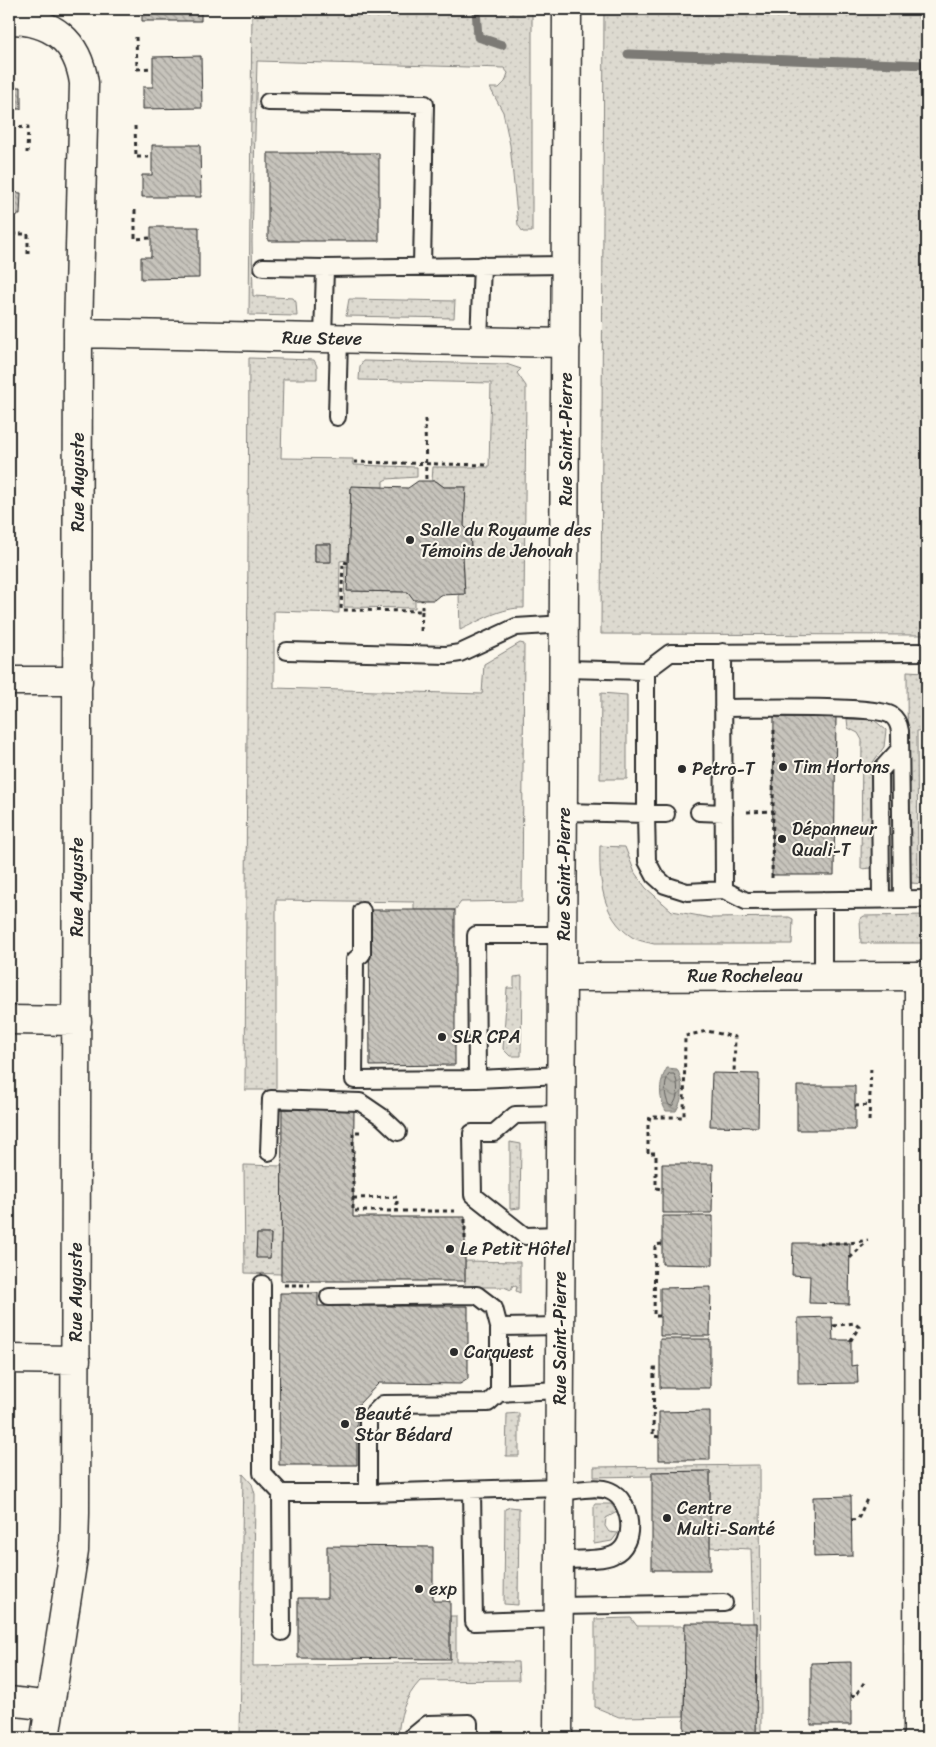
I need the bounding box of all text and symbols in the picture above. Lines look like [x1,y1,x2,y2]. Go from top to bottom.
street label: Rue Steve [282,321,362,355]
street label: Rue Saint-Pierre [550,372,582,506]
street label: Rue Auguste [62,432,94,532]
place label: Salle du Royaume des Témoins de Jehovah [420,514,592,567]
marker: Salle du Royaume des Témoins de Jehovah [404,534,416,546]
place label: Tim Hortons [793,751,891,783]
place label: Petro-T [692,753,756,785]
marker: Tim Hortons [777,761,789,773]
marker: Petro-T [676,763,688,775]
street label: Rue Saint-Pierre [548,807,580,941]
place label: Dépanneur Quali-T [792,813,878,866]
marker: Dépanneur Quali-T [776,833,788,845]
street label: Rue Auguste [61,837,93,937]
street label: Rue Rocheleau [687,960,803,992]
place label: SLR CPA [452,1021,521,1053]
marker: SLR CPA [436,1031,448,1043]
place label: Le Petit Hôtel [460,1233,572,1265]
street label: Rue Auguste [60,1242,92,1342]
marker: Le Petit Hôtel [444,1243,456,1255]
street label: Rue Saint-Pierre [544,1271,576,1405]
place label: Carquest [464,1336,534,1368]
marker: Carquest [448,1346,460,1358]
place label: Beauté Star Bédard [355,1398,453,1451]
marker: Beauté Star Bédard [339,1418,351,1430]
place label: Centre Multi-Santé [677,1492,775,1545]
marker: Centre Multi-Santé [661,1512,673,1524]
place label: exp [429,1573,457,1605]
marker: exp [413,1583,425,1595]

